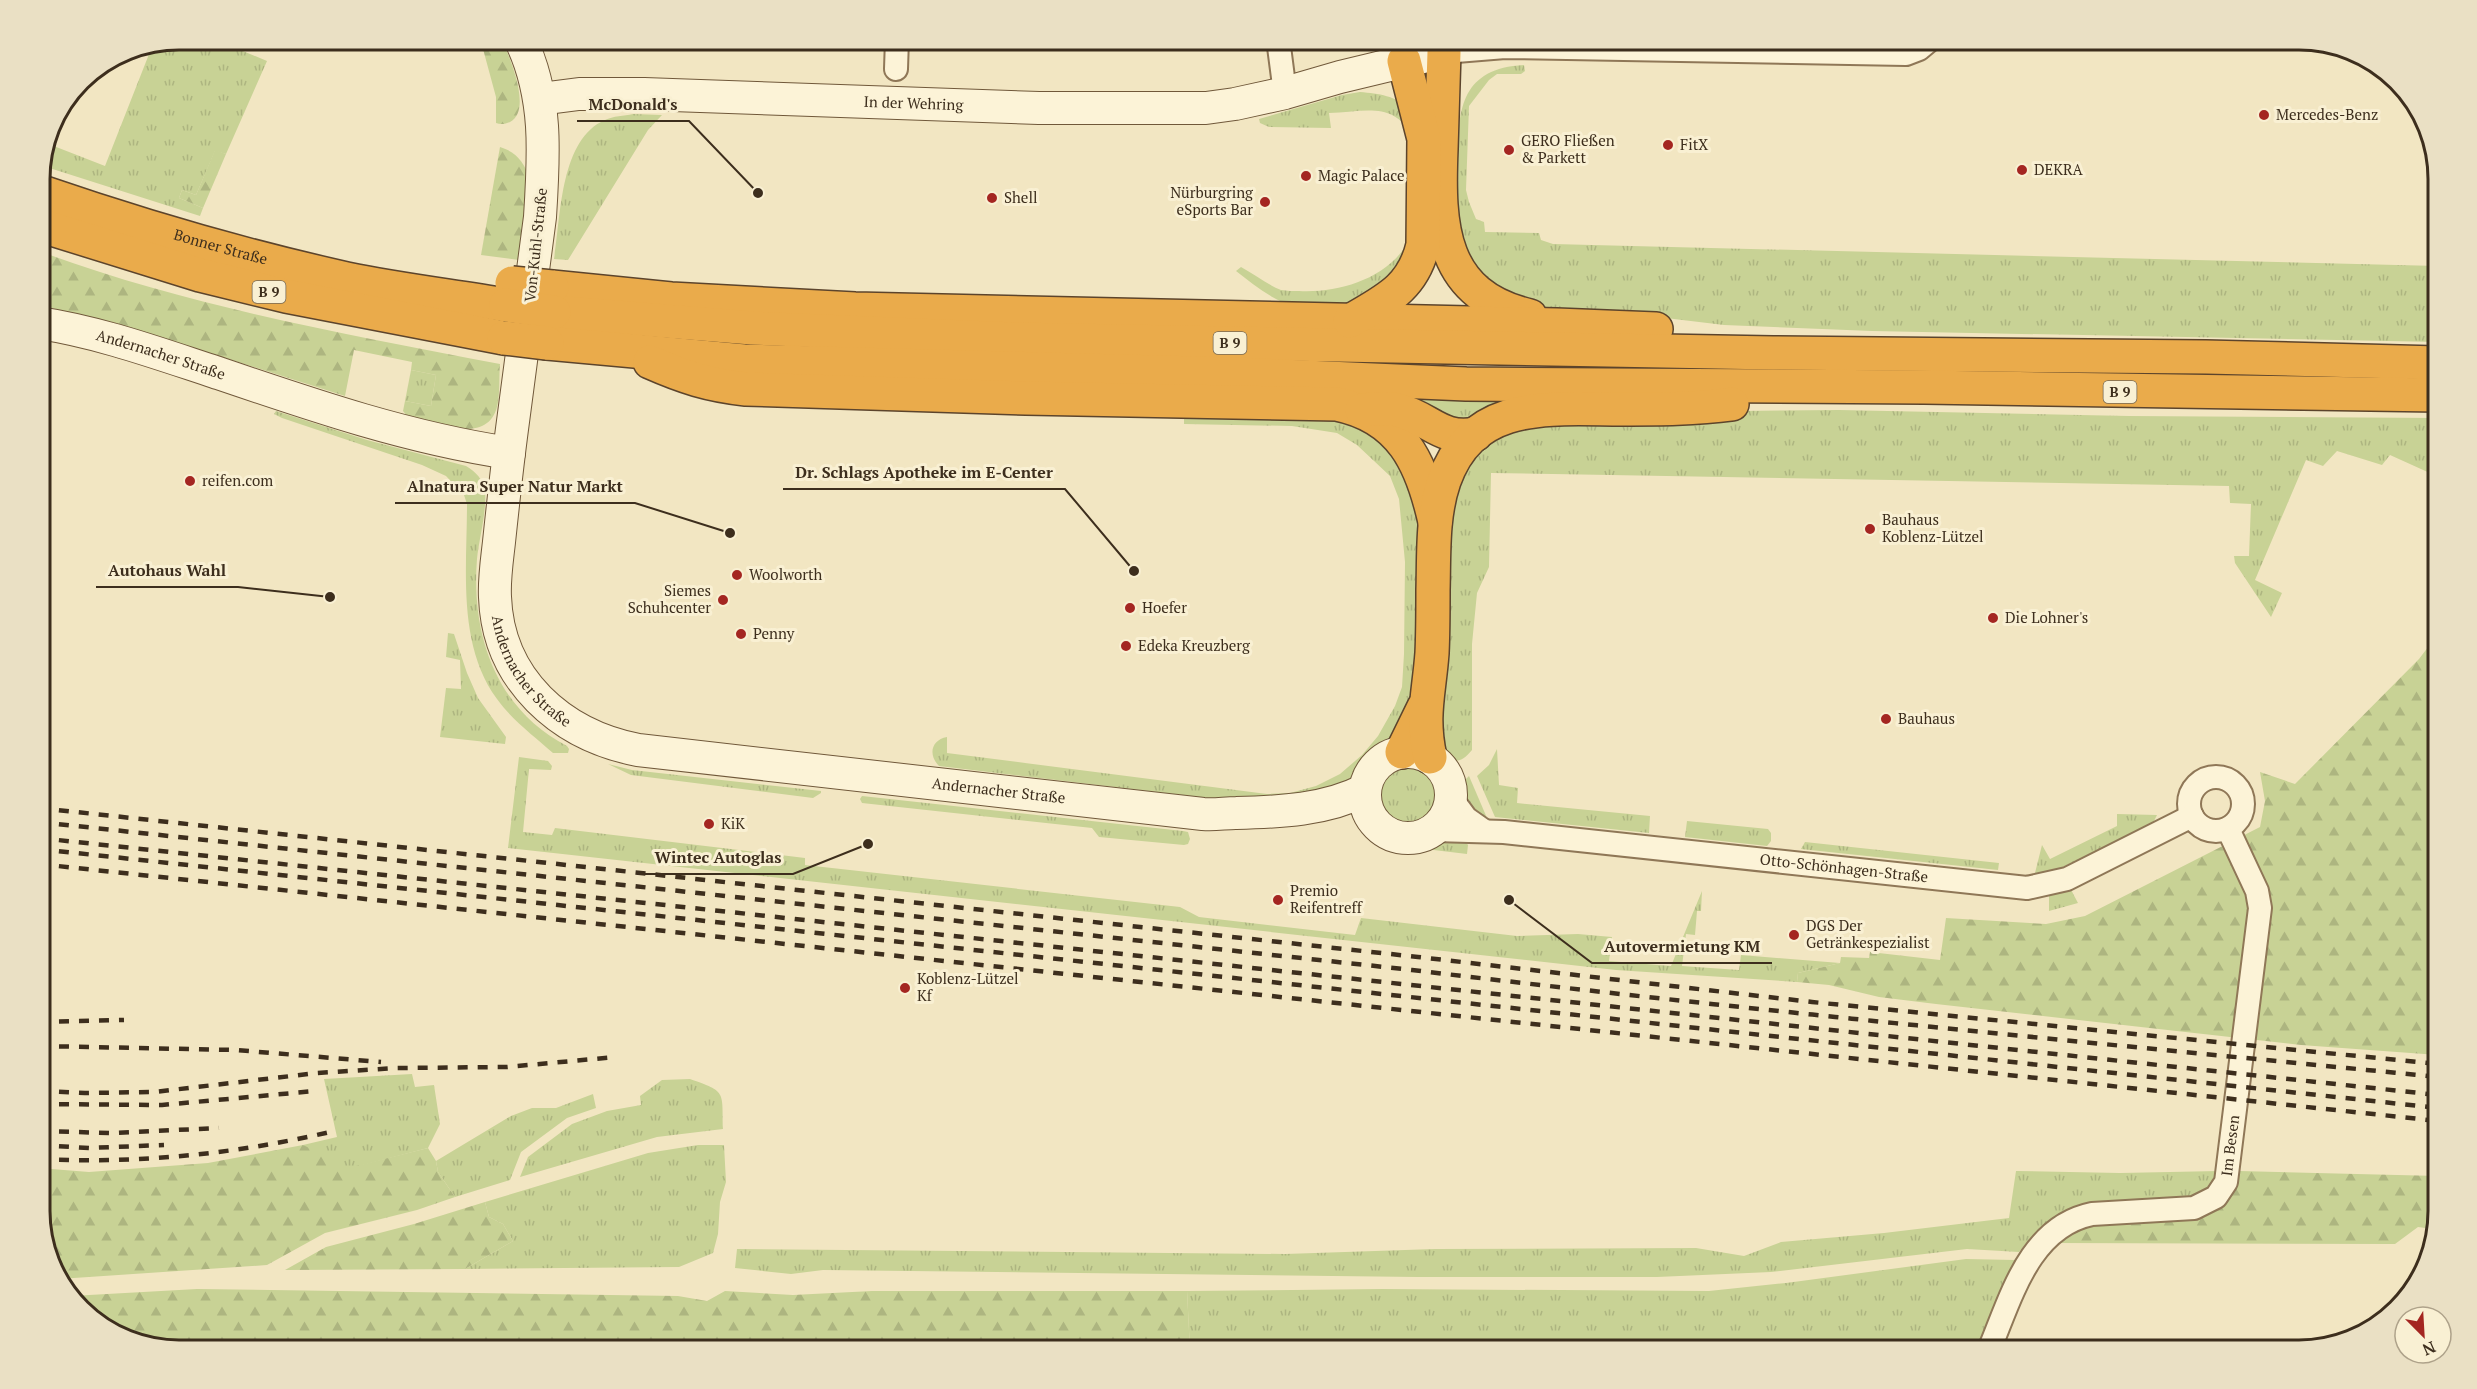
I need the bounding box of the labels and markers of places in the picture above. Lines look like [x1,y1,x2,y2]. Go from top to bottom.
callout: McDonald's [577,87,689,121]
place label: Mercedes-Benz [2276,104,2378,124]
marker: Mercedes-Benz [2257,108,2271,122]
place label: GERO Fließen & Parkett [1521,130,1615,167]
place label: FitX [1680,134,1708,154]
marker: FitX [1661,138,1675,152]
marker: GERO Fließen & Parkett [1502,143,1516,157]
place label: DEKRA [2034,159,2084,179]
marker: DEKRA [2015,163,2029,177]
place label: Magic Palace [1318,165,1404,185]
marker: Magic Palace [1299,169,1313,183]
place label: Nürburgring eSports Bar [1170,182,1254,219]
place label: Shell [1004,187,1037,207]
marker: Shell [985,191,999,205]
marker: Nürburgring eSports Bar [1258,195,1272,209]
callout: Dr. Schlags Apotheke im E-Center [783,455,1065,489]
callout: Alnatura Super Natur Markt [395,469,635,503]
place label: reifen.com [202,470,273,490]
marker: reifen.com [183,474,197,488]
place label: Bauhaus Koblenz-Lützel [1882,509,1983,546]
marker: Bauhaus Koblenz-Lützel [1863,522,1877,536]
callout: Autohaus Wahl [96,553,238,587]
place label: Woolworth [749,564,823,584]
marker: Woolworth [730,568,744,582]
place label: Siemes Schuhcenter [628,580,711,617]
marker: Siemes Schuhcenter [716,593,730,607]
place label: Hoefer [1142,597,1187,617]
marker: Hoefer [1123,601,1137,615]
place label: Die Lohner's [2005,607,2088,627]
marker: Die Lohner's [1986,611,2000,625]
place label: Penny [753,623,795,643]
marker: Penny [734,627,748,641]
place label: Edeka Kreuzberg [1138,635,1251,655]
marker: Edeka Kreuzberg [1119,639,1133,653]
place label: Bauhaus [1898,708,1955,728]
marker: Bauhaus [1879,712,1893,726]
place label: KiK [721,813,745,833]
marker: KiK [702,817,716,831]
callout: Wintec Autoglas [642,840,793,874]
place label: Premio Reifentreff [1290,880,1363,917]
marker: Premio Reifentreff [1271,893,1285,907]
place label: DGS Der Getränkespezialist [1806,915,1930,952]
marker: DGS Der Getränkespezialist [1787,928,1801,942]
callout: Autovermietung KM [1592,929,1772,963]
place label: Koblenz-Lützel Kf [917,968,1018,1005]
marker: Koblenz-Lützel Kf [898,981,912,995]

